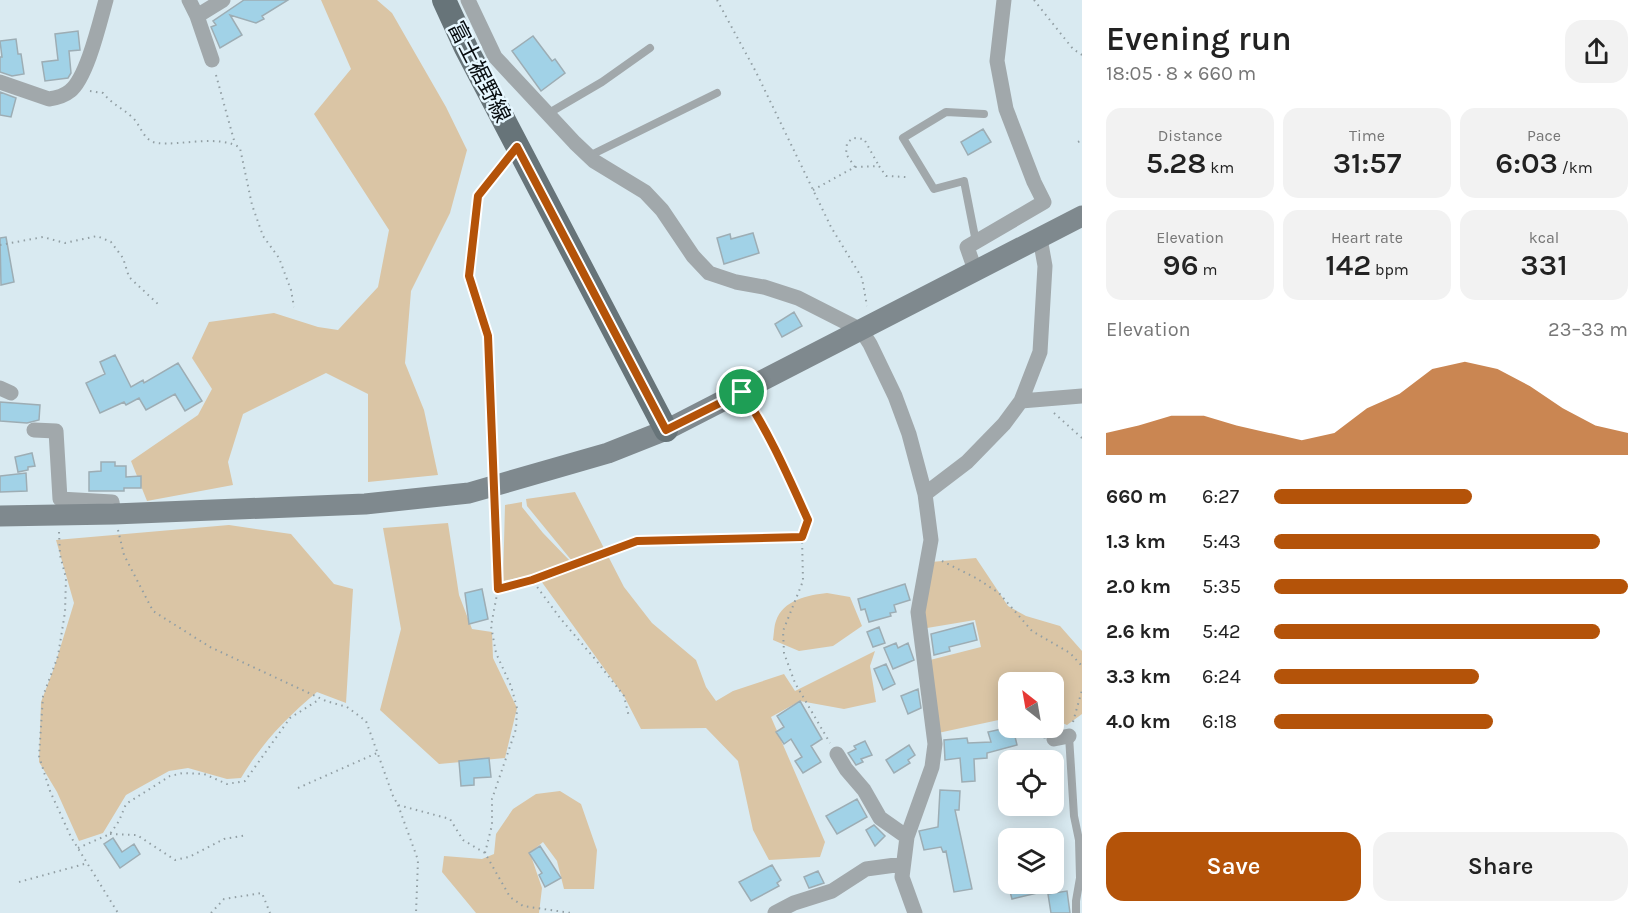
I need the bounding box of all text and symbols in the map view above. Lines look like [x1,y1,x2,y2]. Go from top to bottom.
street label: 富士裾野線 [442,17,516,127]
text: Evening run [1106,20,1292,58]
button: share [1565,20,1628,83]
text: 18:05 · 8 × 660 m [1106,62,1256,85]
text: Distance [1158,126,1222,145]
text: Time [1349,126,1385,145]
text: Pace [1527,126,1561,145]
text: 5.28 [1146,145,1206,181]
text: 31:57 [1333,145,1401,181]
text: 6:03 [1495,145,1558,181]
text: km [1206,158,1234,177]
text: /km [1558,158,1593,177]
text: Elevation [1156,228,1224,247]
text: Heart rate [1331,228,1403,247]
text: kcal [1529,228,1559,247]
text: 96 [1163,247,1199,283]
text: 142 [1325,247,1371,283]
text: 331 [1520,247,1568,283]
text: m [1199,260,1217,279]
text: bpm [1371,260,1409,279]
text: Elevation [1106,318,1191,341]
text: 23–33 m [1548,318,1628,341]
pin [716,366,767,417]
icon: arrive [725,375,758,408]
text: 660 m [1106,485,1167,508]
text: 6:27 [1202,485,1239,508]
text: 1.3 km [1106,530,1166,553]
text: 5:43 [1202,530,1241,553]
text: 2.0 km [1106,575,1171,598]
text: 5:35 [1202,575,1241,598]
text: 2.6 km [1106,620,1170,643]
text: 5:42 [1202,620,1241,643]
text: 3.3 km [1106,665,1171,688]
text: 6:24 [1202,665,1241,688]
north arrow [998,672,1064,738]
map controls [998,672,1064,894]
text: 4.0 km [1106,710,1171,733]
text: 6:18 [1202,710,1237,733]
button: locate [998,750,1064,816]
button: layers [998,828,1064,894]
button: Save [1106,832,1361,901]
button: Share [1373,832,1628,901]

